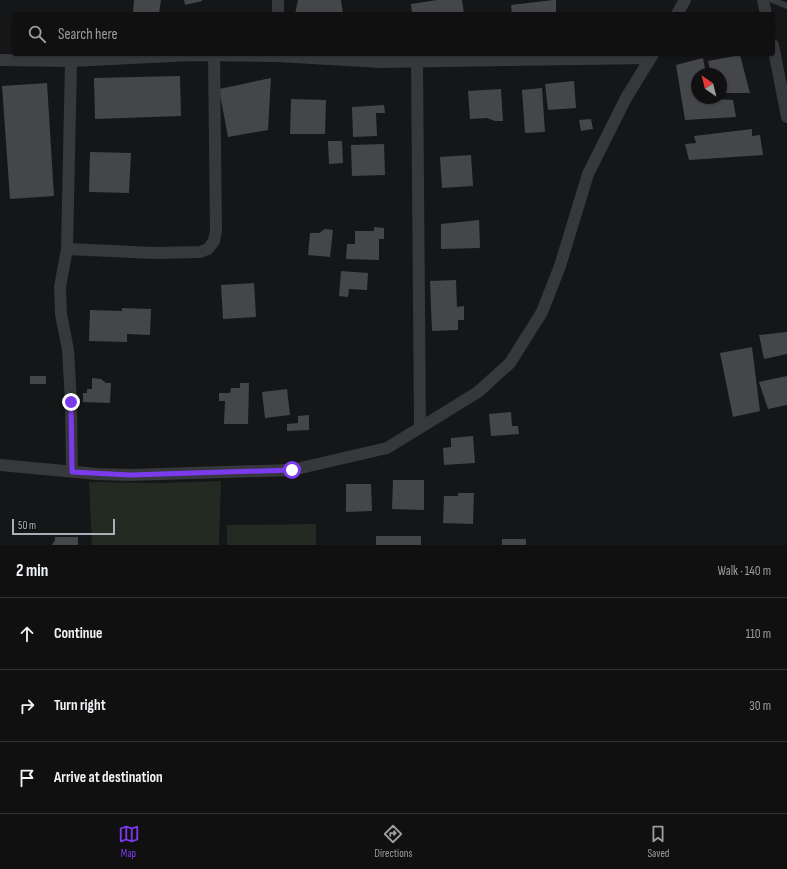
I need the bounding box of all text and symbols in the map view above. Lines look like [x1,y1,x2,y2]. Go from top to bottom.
search box [12,12,775,56]
icon: search [26,23,48,45]
text: Search here [58,25,118,44]
north arrow [691,68,727,104]
route end [62,393,80,411]
route start [283,461,301,479]
scale bar [12,517,115,536]
text: 50 m [18,519,36,532]
text: 2 min [16,561,48,581]
text: Walk · 140 m [718,563,771,579]
icon: ahead [16,623,38,645]
text: Continue [54,624,103,643]
text: 110 m [746,626,771,642]
icon: right [16,695,38,717]
text: Turn right [54,696,106,715]
text: 30 m [749,698,771,714]
icon: arrive [16,767,38,789]
text: Arrive at destination [54,768,163,787]
tab: Map [118,823,140,860]
tab: Directions [375,823,412,860]
tab: Saved [647,823,669,860]

